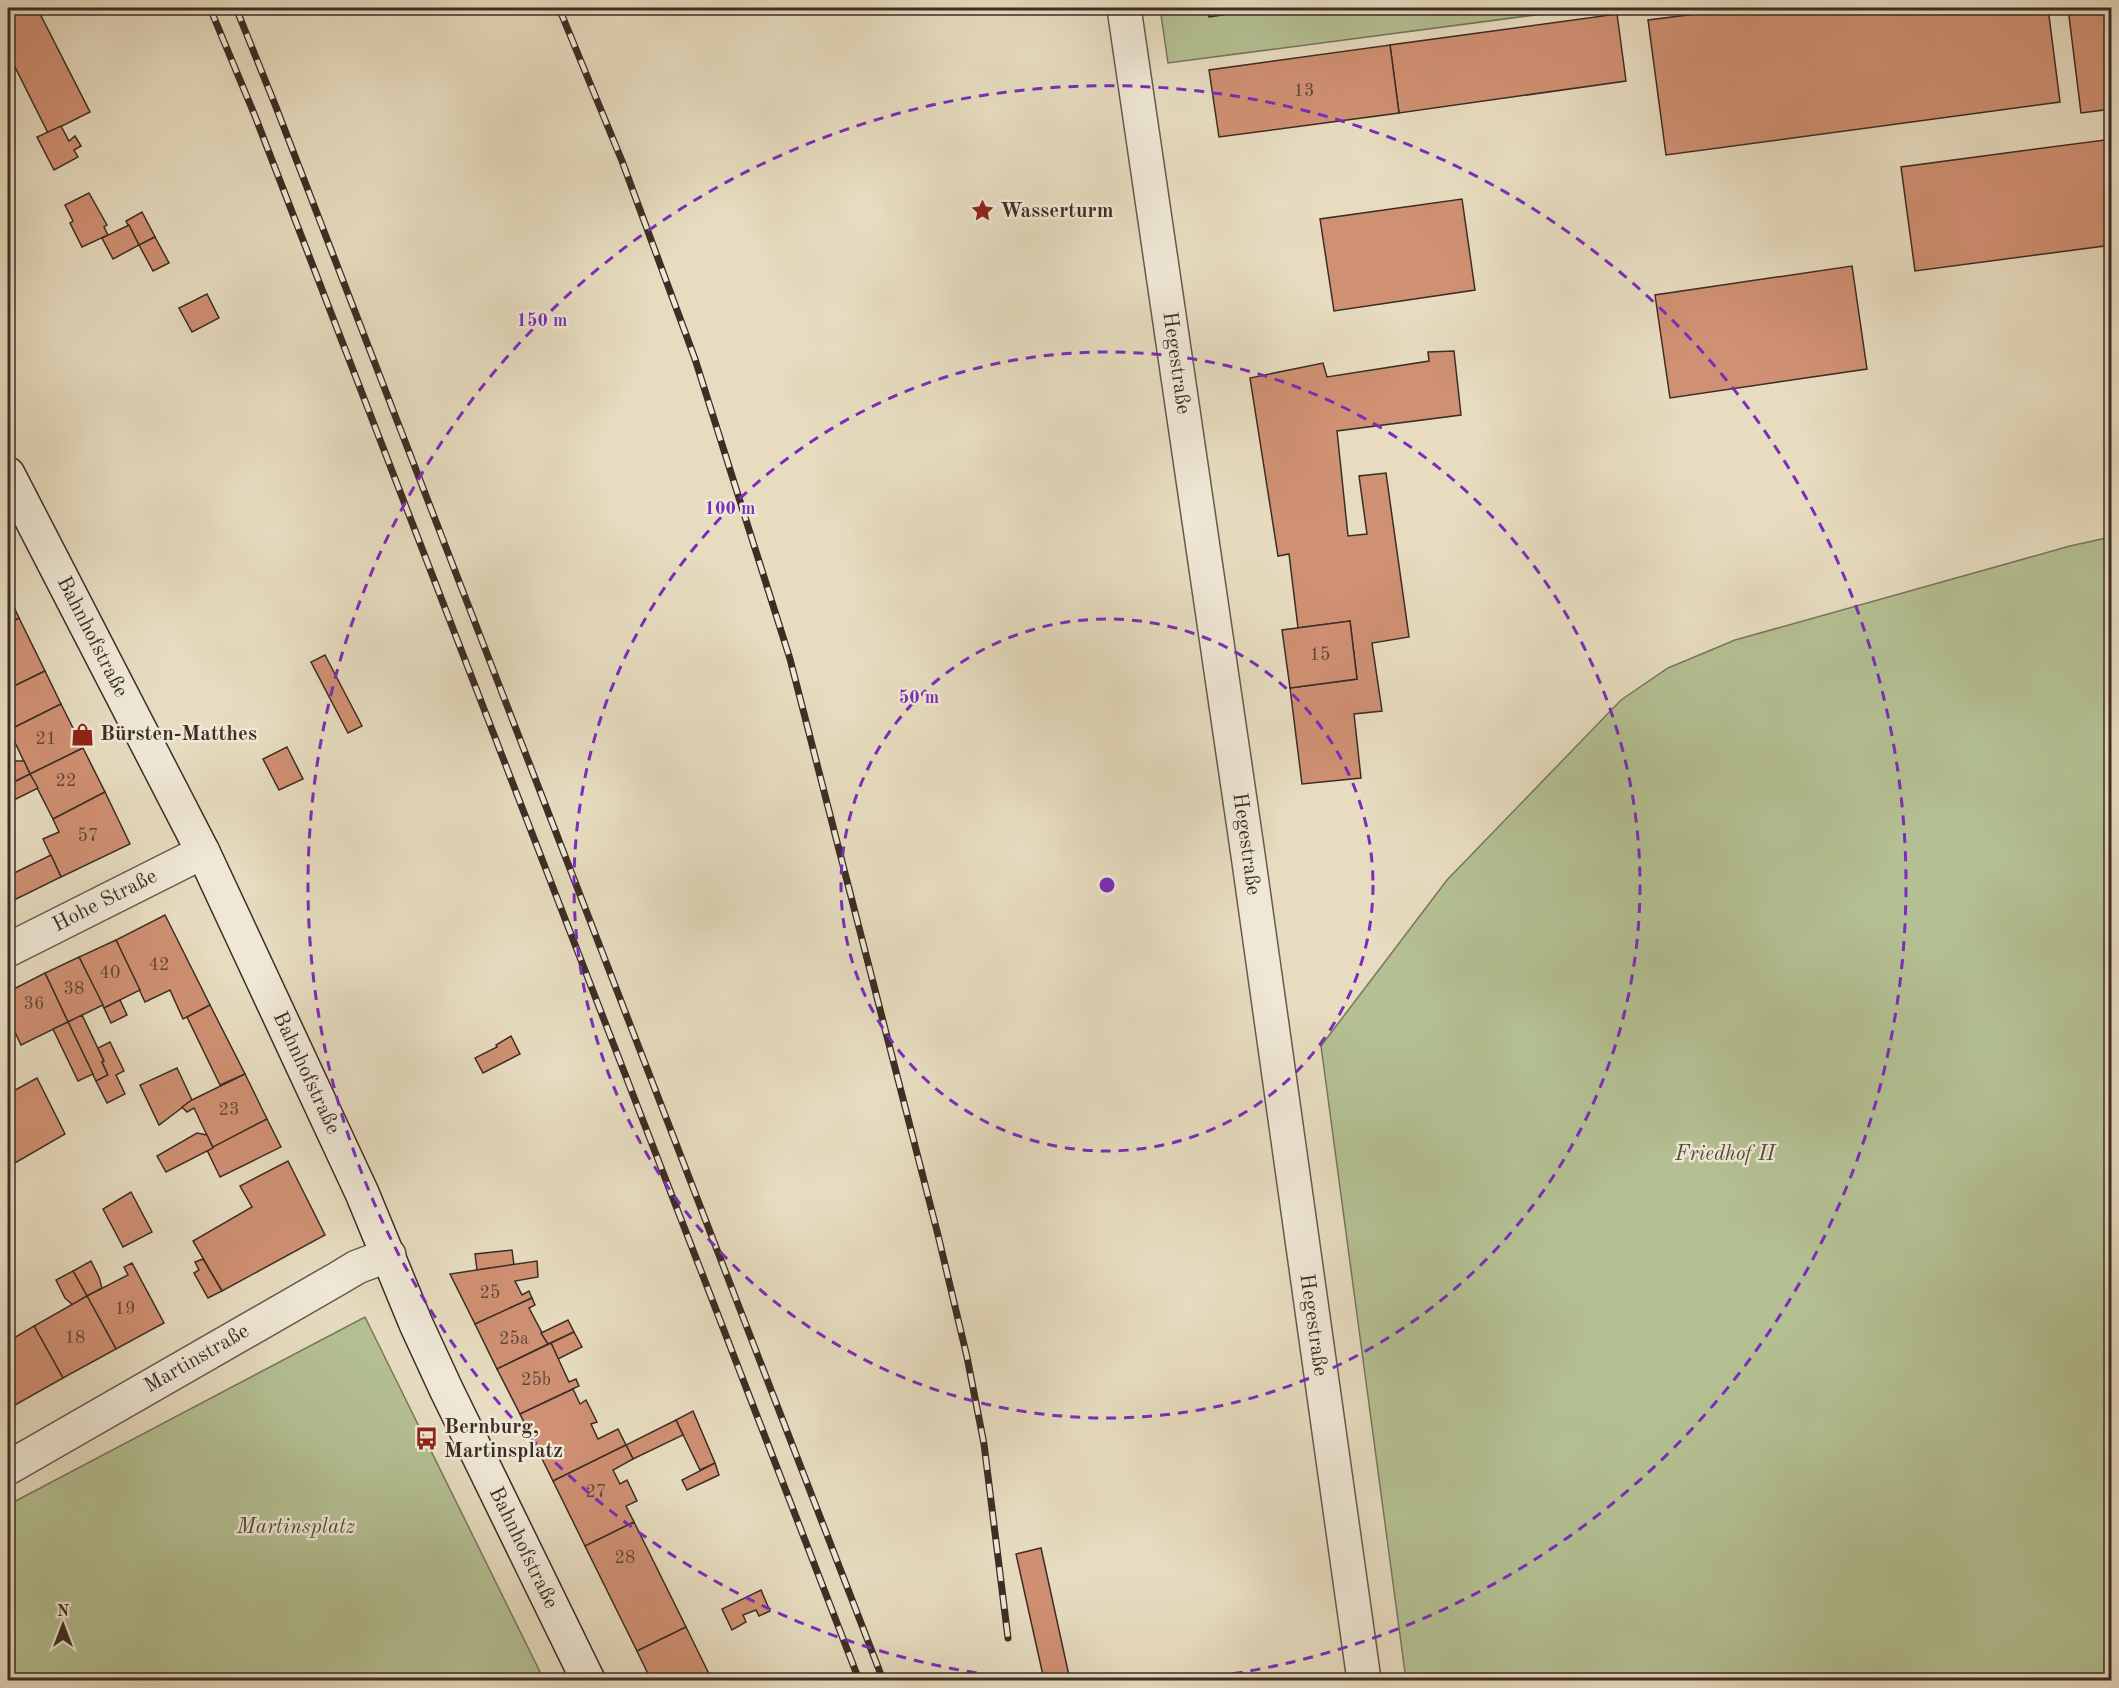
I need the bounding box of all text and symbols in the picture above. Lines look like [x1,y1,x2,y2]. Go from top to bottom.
house number: 13 [1294,82,1314,100]
place icon: Wasserturm [969,198,995,224]
place label: Wasserturm [1000,201,1114,222]
street label: Hegestraße [1158,310,1194,416]
text: 150 m [517,312,567,330]
text: 100 m [705,500,755,518]
street label: Bahnhofstraße [53,573,131,701]
house number: 15 [1310,646,1330,664]
text: 50 m [899,689,939,707]
shop icon: Bürsten-Matthes [69,721,95,747]
place label: Bürsten-Matthes [100,724,257,745]
house number: 21 [36,730,56,748]
house number: 22 [56,772,76,790]
street label: Hegestraße [1228,791,1264,897]
house number: 57 [78,827,98,845]
street label: Hohe Straße [49,866,161,936]
centre of rings [1097,875,1117,895]
house number: 42 [149,956,169,974]
house number: 40 [100,964,120,982]
house number: 38 [64,980,84,998]
house number: 36 [24,995,44,1013]
street label: Bahnhofstraße [268,1008,344,1138]
house number: 23 [219,1101,239,1119]
park label: Friedhof II [1674,1144,1778,1165]
street label: Hegestraße [1295,1272,1331,1378]
house number: 25 [480,1284,500,1302]
house number: 19 [115,1300,135,1318]
street label: Martinstraße [141,1321,253,1397]
house number: 18 [65,1329,85,1347]
house number: 25a [499,1330,529,1348]
house number: 25b [521,1371,551,1389]
place label: Bernburg, Martinsplatz [444,1417,563,1462]
bus stop icon: Bernburg, Martinsplatz [413,1426,439,1452]
house number: 27 [586,1483,606,1501]
street label: Bahnhofstraße [485,1484,561,1612]
park label: Martinsplatz [236,1517,355,1538]
house number: 28 [615,1549,635,1567]
north arrow [33,1595,93,1655]
text: N [57,1604,70,1620]

